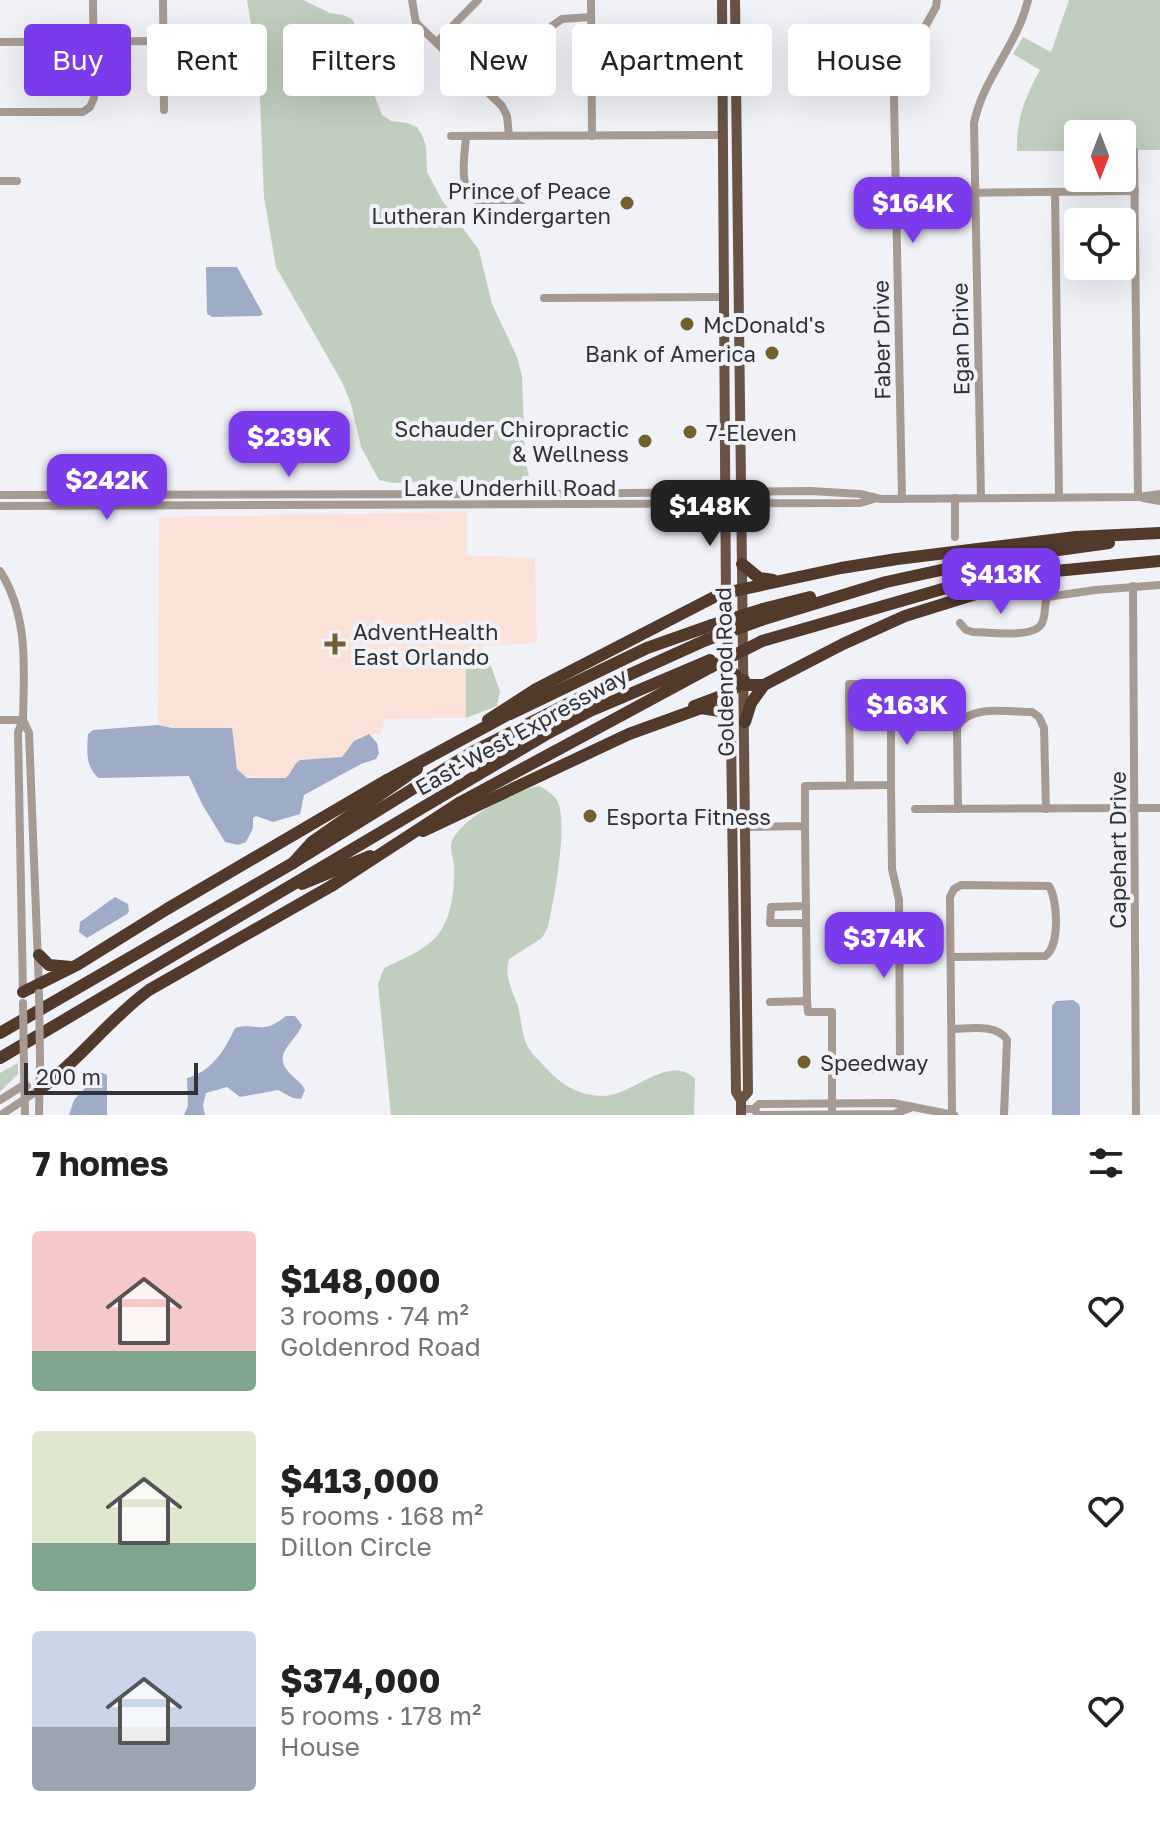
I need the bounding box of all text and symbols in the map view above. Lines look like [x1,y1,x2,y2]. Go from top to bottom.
chip: Buy [24,24,131,96]
chip: Rent [147,24,267,96]
chip: Filters [283,24,424,96]
chip: New [440,24,556,96]
chip: Apartment [572,24,772,96]
chip: House [788,24,930,96]
north arrow [1064,120,1136,192]
map controls [1064,120,1136,280]
place label: Prince of Peace Lutheran Kindergarten [371,177,611,229]
pin: $164K [857,177,969,245]
text: $164K [872,187,954,218]
marker: Prince of Peace Lutheran Kindergarten [618,194,636,212]
button: locate [1064,208,1136,280]
street label: Faber Drive [866,280,896,400]
street label: Egan Drive [946,282,974,396]
place label: McDonald's [703,311,825,338]
marker: McDonald's [678,315,696,333]
place label: Bank of America [585,340,756,367]
marker: Bank of America [763,344,781,362]
pin: $239K [233,411,345,479]
place label: Schauder Chiropractic & Wellness [394,415,629,467]
place label: 7-Eleven [706,419,797,446]
text: $239K [247,421,331,452]
marker: 7-Eleven [681,423,699,441]
marker: Schauder Chiropractic & Wellness [636,432,654,450]
pin: $242K [51,454,163,522]
text: $242K [65,464,149,495]
street label: Lake Underhill Road [404,474,616,501]
pin: $148K [654,480,766,548]
text: $148K [669,490,751,521]
pin: $413K [945,548,1057,616]
text: $413K [960,558,1042,589]
street label: Goldenrod Road [709,587,739,757]
place label: AdventHealth East Orlando [353,618,499,670]
marker: AdventHealth East Orlando [324,633,346,655]
street label: East-West Expressway [410,661,632,801]
pin: $163K [851,679,963,747]
text: $163K [866,689,948,720]
street label: Capehart Drive [1104,771,1131,929]
place label: Esporta Fitness [606,803,771,830]
marker: Esporta Fitness [581,807,599,825]
pin: $374K [828,912,940,980]
text: $374K [843,922,925,953]
place label: Speedway [820,1049,928,1076]
marker: Speedway [795,1053,813,1071]
scale bar [24,1059,198,1095]
text: 200 m [36,1063,101,1090]
icon: filters [1084,1141,1128,1185]
text: 7 homes [32,1143,169,1183]
text: $148,000 [280,1260,440,1300]
icon: home [96,1263,192,1359]
icon: heart [1084,1289,1128,1333]
text: 3 rooms · 74 m² [280,1300,469,1331]
text: Goldenrod Road [280,1331,481,1362]
text: $413,000 [280,1460,439,1500]
icon: home [96,1463,192,1559]
icon: heart [1084,1489,1128,1533]
text: 5 rooms · 168 m² [280,1500,483,1531]
text: Dillon Circle [280,1531,431,1562]
text: $374,000 [280,1660,440,1700]
icon: home [96,1663,192,1759]
icon: heart [1084,1689,1128,1733]
text: 5 rooms · 178 m² [280,1700,481,1731]
text: House [280,1731,360,1762]

